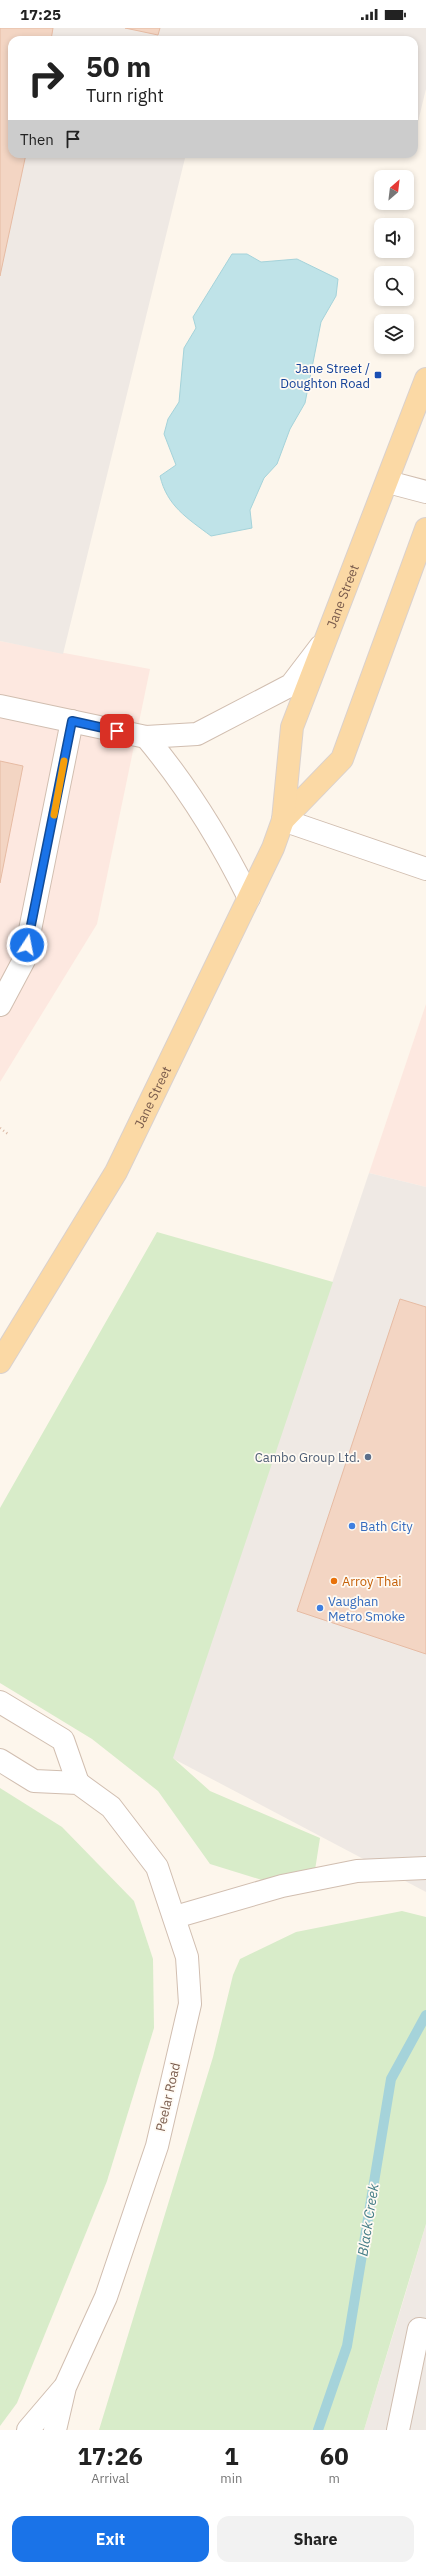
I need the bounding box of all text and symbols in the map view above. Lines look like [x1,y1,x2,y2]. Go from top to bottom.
text: 17:25 [20,5,61,24]
text: 50 m [86,48,151,85]
icon: right [20,52,72,104]
text: Turn right [86,84,164,107]
icon: arrive [62,128,84,150]
text: Then [20,130,54,149]
north arrow [374,170,414,210]
map controls [374,170,414,354]
button: sound [374,218,414,258]
button: search [374,266,414,306]
button: layers [374,314,414,354]
place label: Jane Street / Doughton Road [280,360,370,392]
marker: Jane Street / Doughton Road [373,370,383,380]
street label: Jane Street [322,562,362,630]
pin [100,714,134,748]
icon: arrive [106,720,128,742]
position arrow [6,924,48,966]
street label: Jane Street [130,1063,175,1131]
place label: Cambo Group Ltd. [255,1449,360,1466]
marker: Cambo Group Ltd. [363,1452,373,1462]
place label: Bath City [360,1518,413,1535]
marker: Bath City [347,1521,357,1531]
place label: Arroy Thai [342,1573,402,1590]
marker: Arroy Thai [329,1576,339,1586]
place label: Vaughan Metro Smoke [328,1593,405,1625]
marker: Vaughan Metro Smoke [315,1603,325,1613]
street label: Peelar Road [152,2061,184,2133]
water label: Black Creek [353,2182,383,2257]
text: 17:26 [77,2440,143,2472]
text: 1 [224,2440,239,2472]
text: 60 [320,2440,349,2472]
text: Arrival [91,2470,129,2487]
text: min [220,2470,242,2487]
text: m [328,2470,340,2487]
button: Exit [12,2516,209,2562]
button: Share [217,2516,414,2562]

